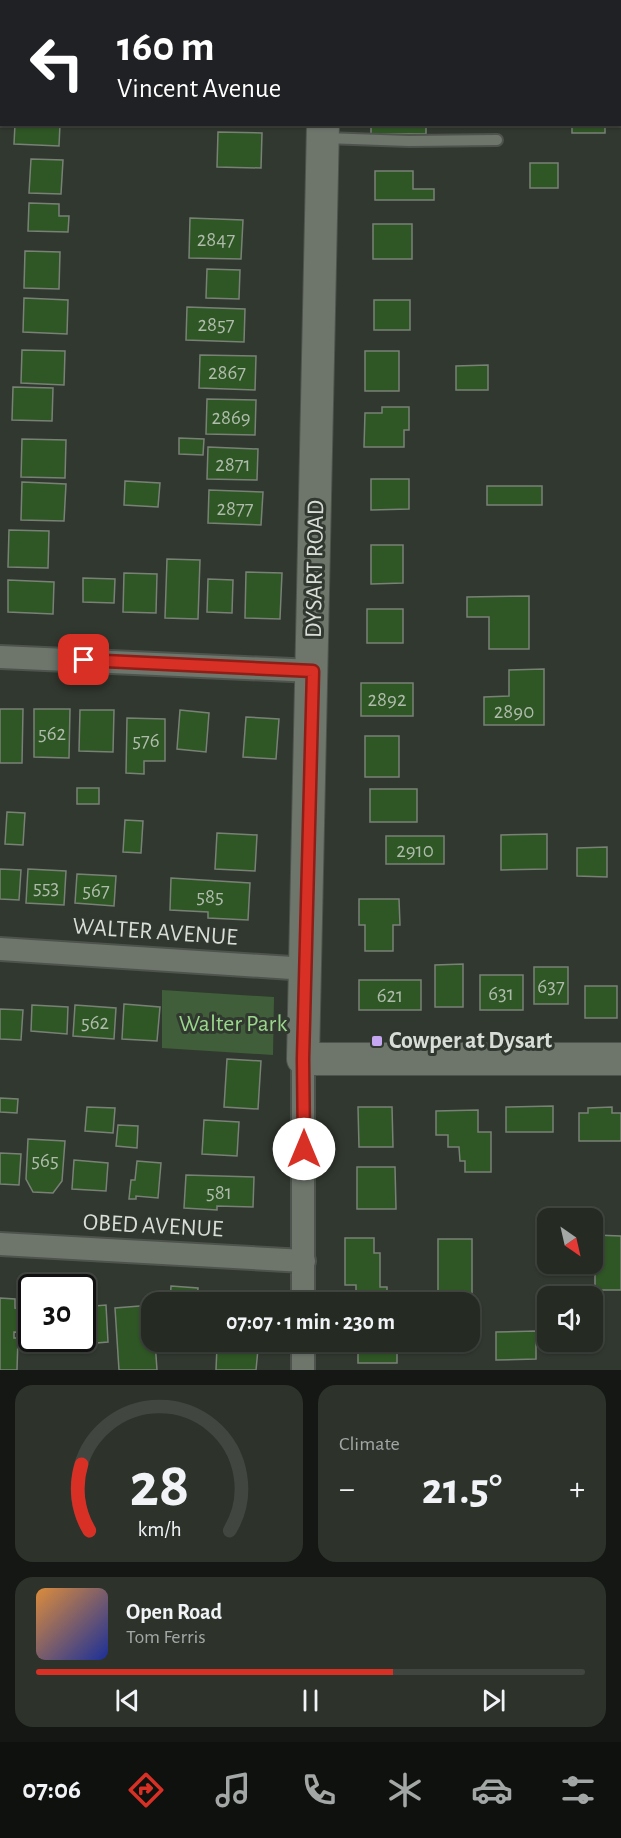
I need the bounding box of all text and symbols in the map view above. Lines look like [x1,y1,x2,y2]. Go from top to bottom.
icon: left [18,24,96,102]
text: 160 m [117,26,215,68]
text: Vincent Avenue [117,75,281,102]
house number: 2847 [197,229,235,250]
house number: 2857 [197,314,235,335]
house number: 2867 [208,362,246,383]
house number: 2869 [211,407,251,428]
house number: 2871 [215,454,251,475]
house number: 2877 [216,498,254,519]
street label: DYSART ROAD [302,500,328,638]
pin [58,634,109,685]
icon: arrive [67,643,100,676]
house number: 2892 [368,689,406,710]
house number: 2890 [494,701,534,722]
house number: 562 [38,723,66,744]
house number: 576 [132,730,160,751]
house number: 2910 [396,840,434,861]
house number: 553 [33,877,59,898]
house number: 567 [82,880,110,901]
house number: 585 [196,886,224,907]
street label: WALTER AVENUE [72,914,239,950]
house number: 637 [537,976,565,997]
house number: 631 [488,983,514,1004]
house number: 621 [377,985,403,1006]
house number: 562 [81,1012,109,1033]
park label: Walter Park [179,1012,287,1036]
place label: Cowper at Dysart [389,1029,552,1053]
marker: Cowper at Dysart [370,1034,384,1048]
position arrow [272,1117,336,1181]
house number: 565 [31,1150,59,1171]
house number: 581 [206,1182,232,1203]
north arrow [537,1208,603,1274]
map controls [537,1208,603,1352]
street label: OBED AVENUE [82,1210,224,1242]
speed limit sign: 30 [18,1274,96,1352]
button: sound [537,1286,603,1352]
text: 07:07 · 1 min · 230 m [226,1311,395,1333]
text: Climate [339,1434,400,1454]
text: 28 [129,1455,189,1517]
text: 21.5° [422,1467,502,1512]
text: − [339,1473,355,1506]
text: + [569,1473,585,1506]
text: km/h [137,1519,181,1540]
text: Open Road [126,1601,222,1623]
text: Tom Ferris [126,1627,206,1647]
icon: previous [111,1684,144,1717]
icon: pause [294,1684,327,1717]
icon: next [477,1684,510,1717]
icon: directions [125,1769,167,1811]
icon: music [212,1769,254,1811]
icon: phone [298,1769,340,1811]
icon: climate [384,1769,426,1811]
icon: car [471,1769,513,1811]
icon: filters [557,1769,599,1811]
text: 07:06 [22,1776,81,1803]

